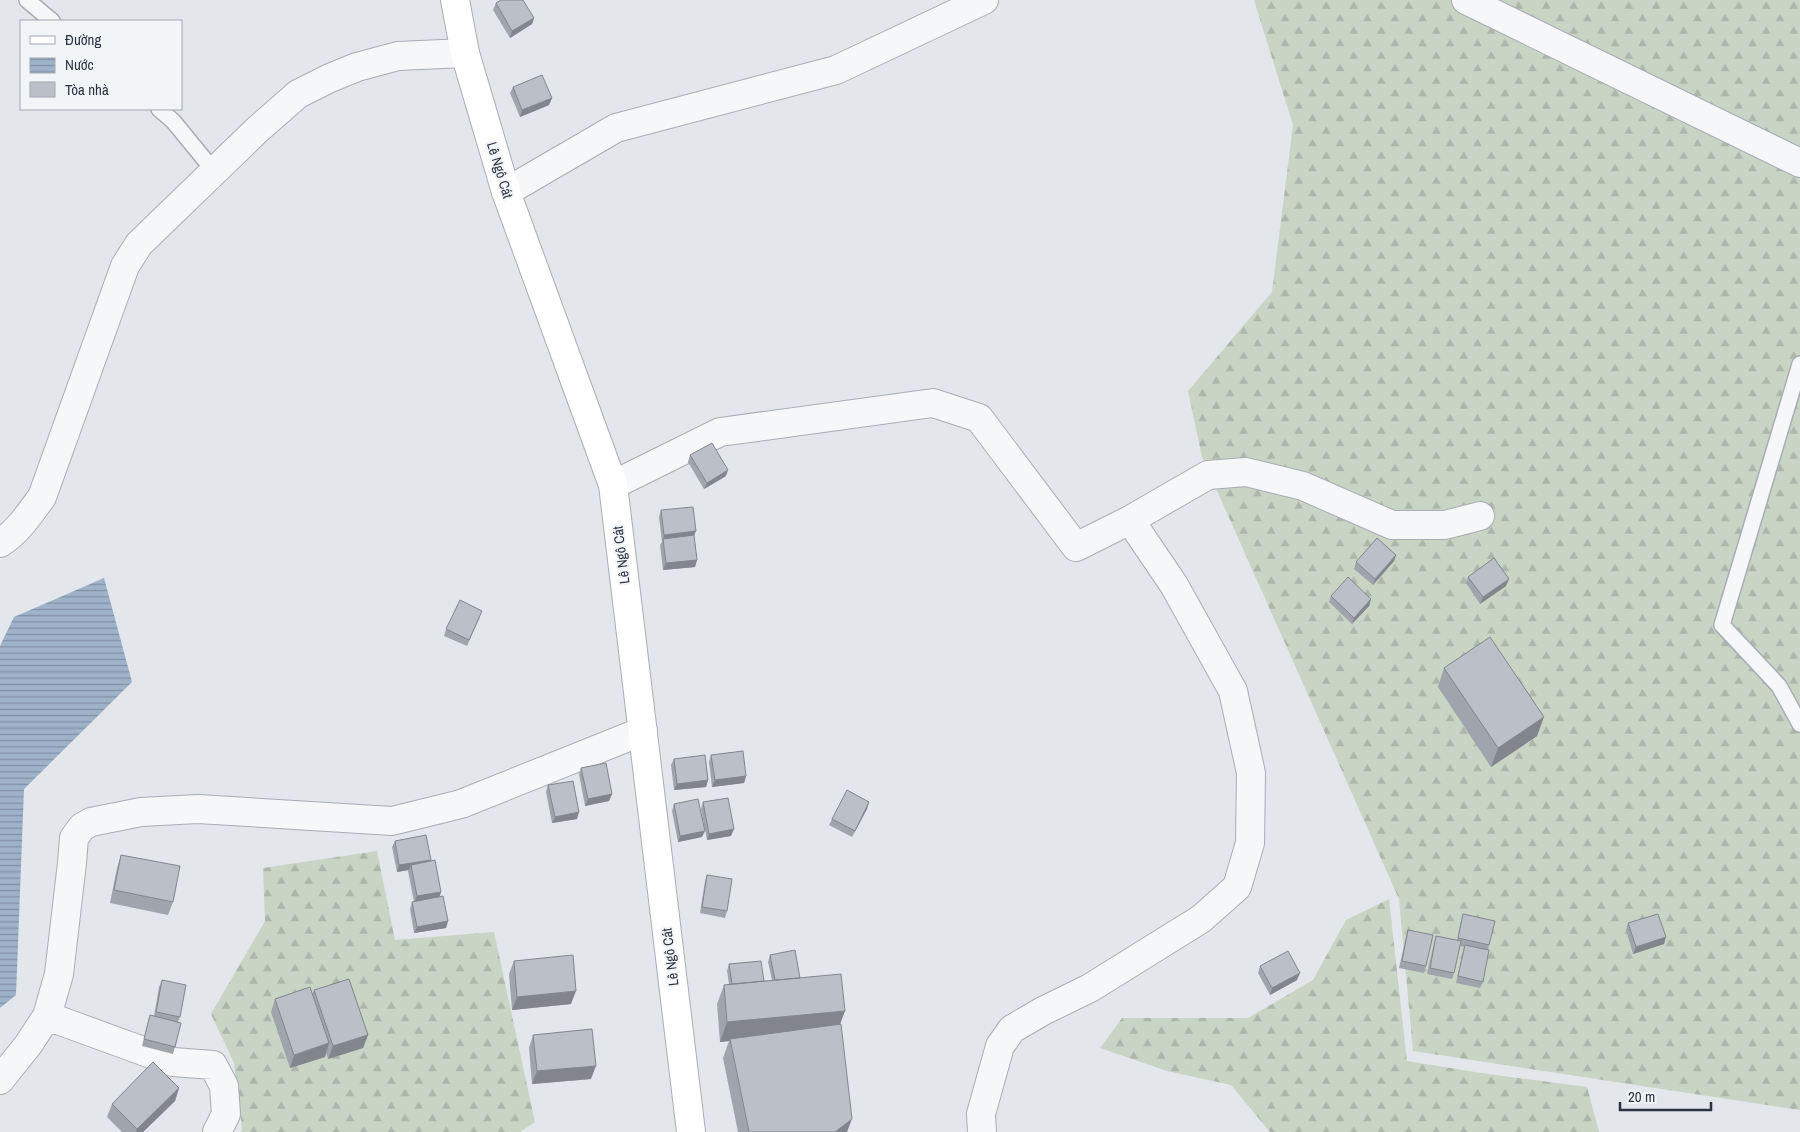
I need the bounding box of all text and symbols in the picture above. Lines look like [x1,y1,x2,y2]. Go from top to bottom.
legend [20,20,182,110]
text: Đường [65,29,101,50]
text: Nước [65,54,94,75]
text: Tòa nhà [65,79,109,100]
street label: Lê Ngô Cát [483,140,517,200]
street label: Lê Ngô Cát [609,525,633,585]
street label: Lê Ngô Cát [658,927,682,987]
scale bar [1620,1080,1711,1112]
text: 20 m [1628,1086,1655,1107]

